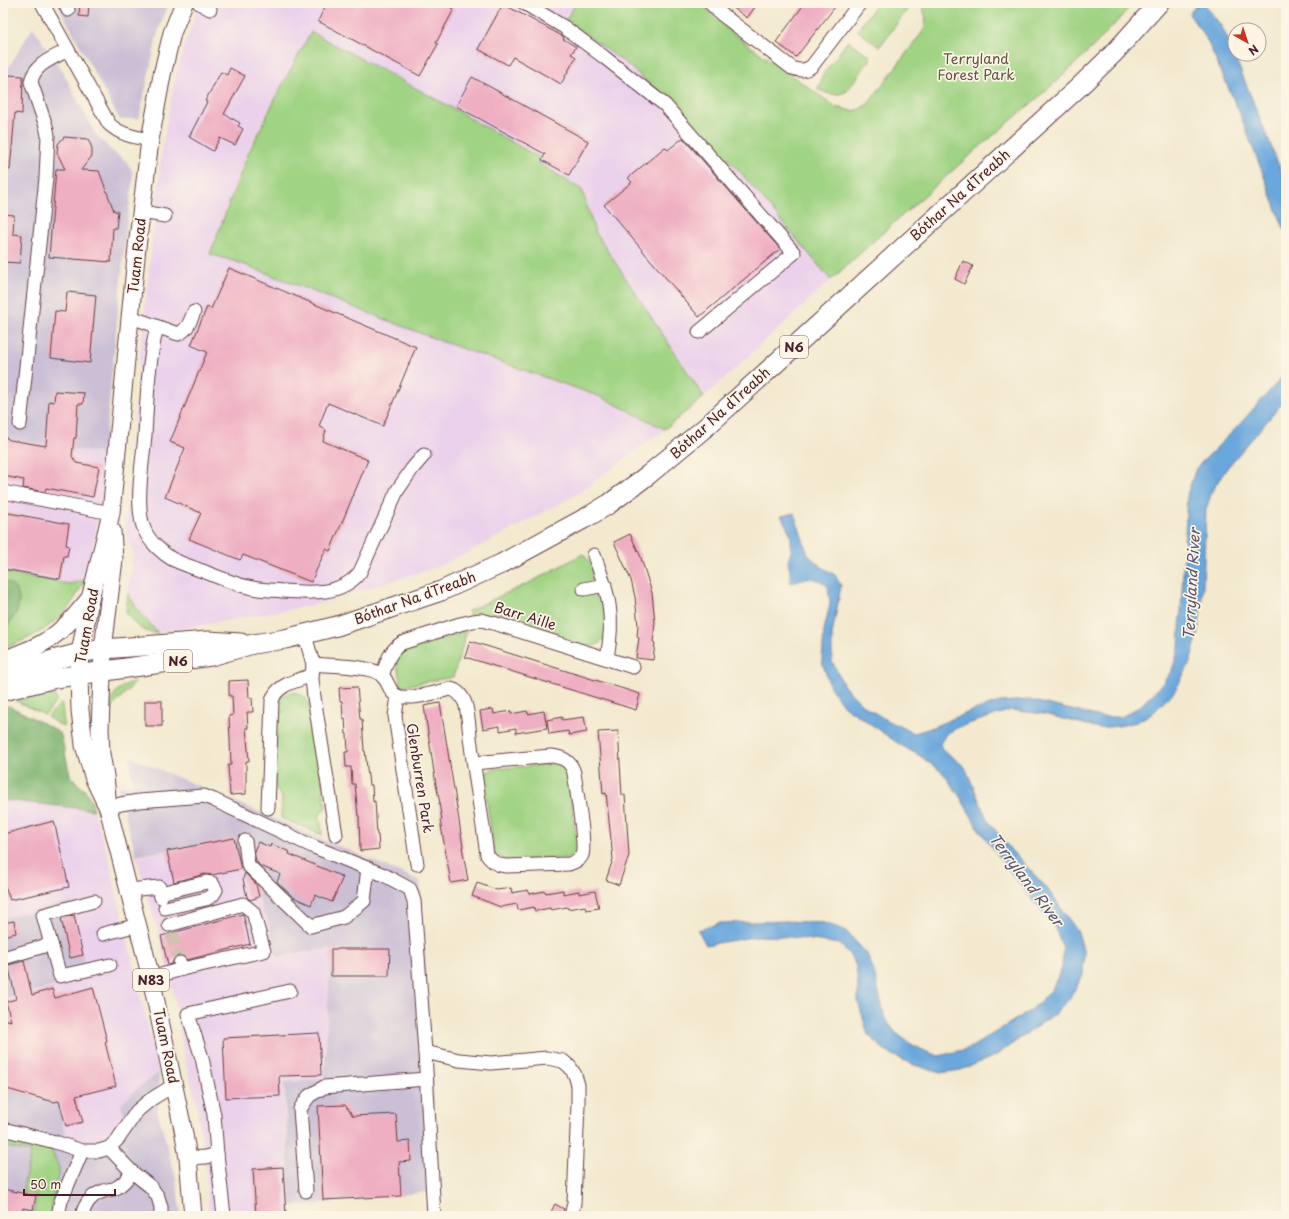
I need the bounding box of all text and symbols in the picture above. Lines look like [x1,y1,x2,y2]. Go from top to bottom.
north arrow [1227,22,1267,62]
text: N [1245,41,1262,60]
park label: Terryland Forest Park [937,48,1015,85]
street label: Bóthar Na dTreabh [905,144,1014,245]
street label: Tuam Road [122,217,151,295]
road number: N6 [780,336,808,358]
street label: Bóthar Na dTreabh [665,362,774,463]
water label: Terryland River [1176,526,1205,640]
street label: Bóthar Na dTreabh [351,566,479,629]
street label: Tuam Road [70,586,103,665]
street label: Barr Aille [491,596,559,635]
road number: N6 [164,650,192,672]
street label: Glenburren Park [401,722,440,835]
water label: Terryland River [984,828,1071,932]
road number: N83 [133,969,169,991]
street label: Tuam Road [148,1006,185,1086]
scale bar [24,1171,115,1197]
text: 50 m [30,1175,61,1193]

